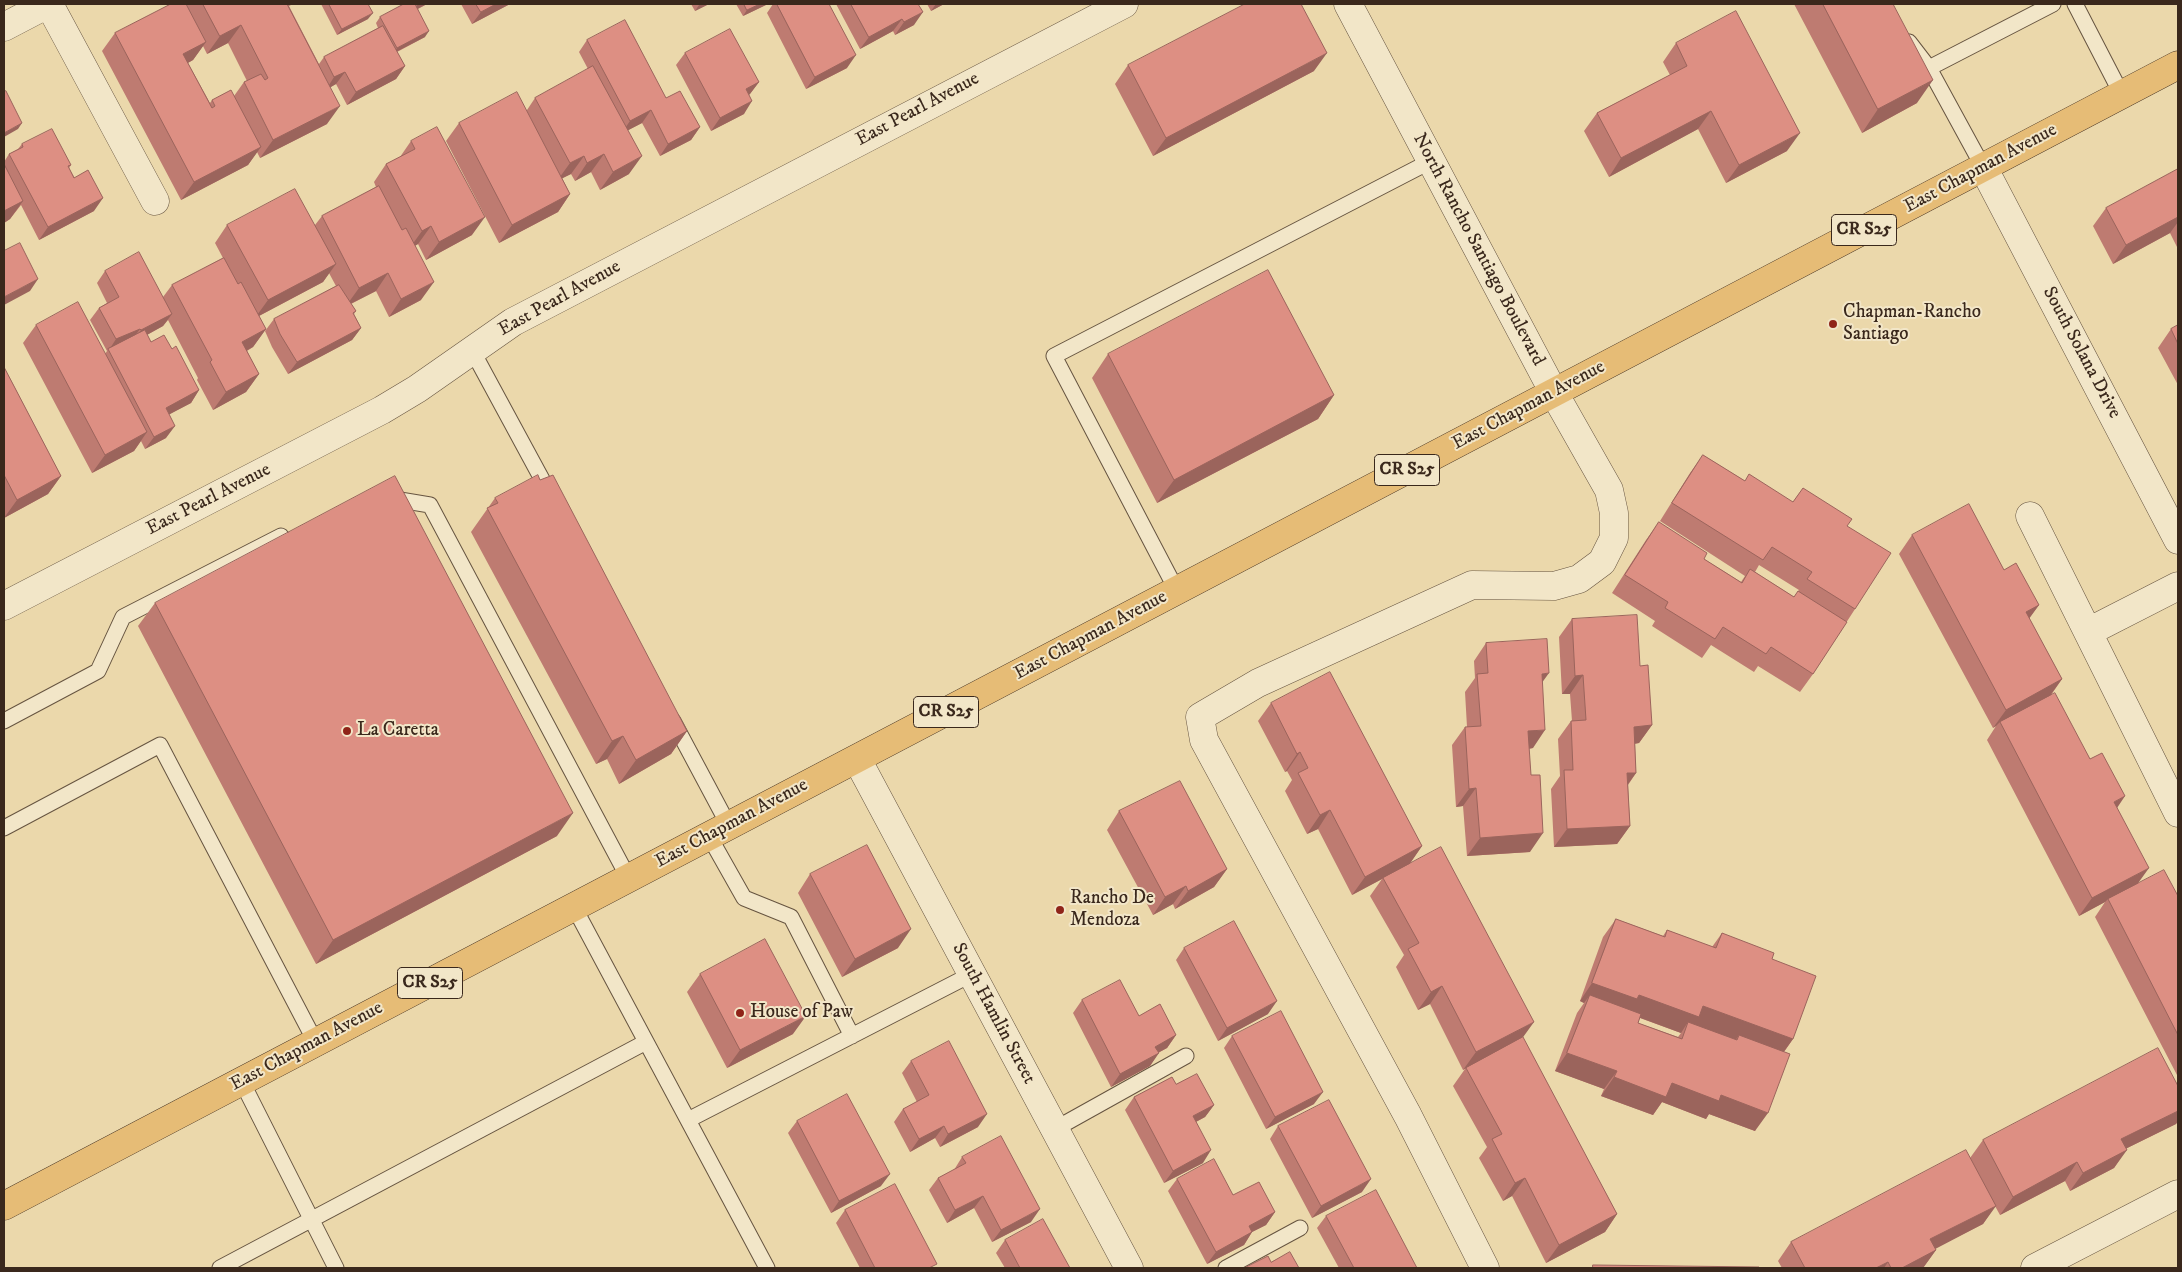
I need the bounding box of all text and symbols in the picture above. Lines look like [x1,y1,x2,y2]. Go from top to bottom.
street label: East Pearl Avenue [852,68,984,152]
street label: East Chapman Avenue [1901,119,2061,219]
street label: North Rancho Santiago Boulevard [1407,130,1549,370]
road number: CR S25 [1832,214,1896,246]
street label: East Pearl Avenue [495,256,625,342]
street label: South Solana Drive [2037,283,2125,423]
place label: Chapman-Rancho Santiago [1843,302,1981,346]
marker: Chapman-Rancho Santiago [1827,318,1839,330]
street label: East Chapman Avenue [1449,356,1609,456]
road number: CR S25 [1374,454,1440,486]
street label: East Pearl Avenue [143,459,275,541]
street label: East Chapman Avenue [1011,586,1171,686]
road number: CR S25 [914,696,978,728]
place label: La Caretta [357,720,439,742]
marker: La Caretta [341,725,353,737]
street label: East Chapman Avenue [652,774,812,874]
place label: Rancho De Mendoza [1070,888,1154,932]
marker: Rancho De Mendoza [1054,904,1066,916]
street label: South Hamlin Street [946,940,1040,1088]
road number: CR S25 [398,968,462,998]
street label: East Chapman Avenue [227,997,387,1097]
place label: House of Paw [750,1002,853,1024]
marker: House of Paw [734,1007,746,1019]

